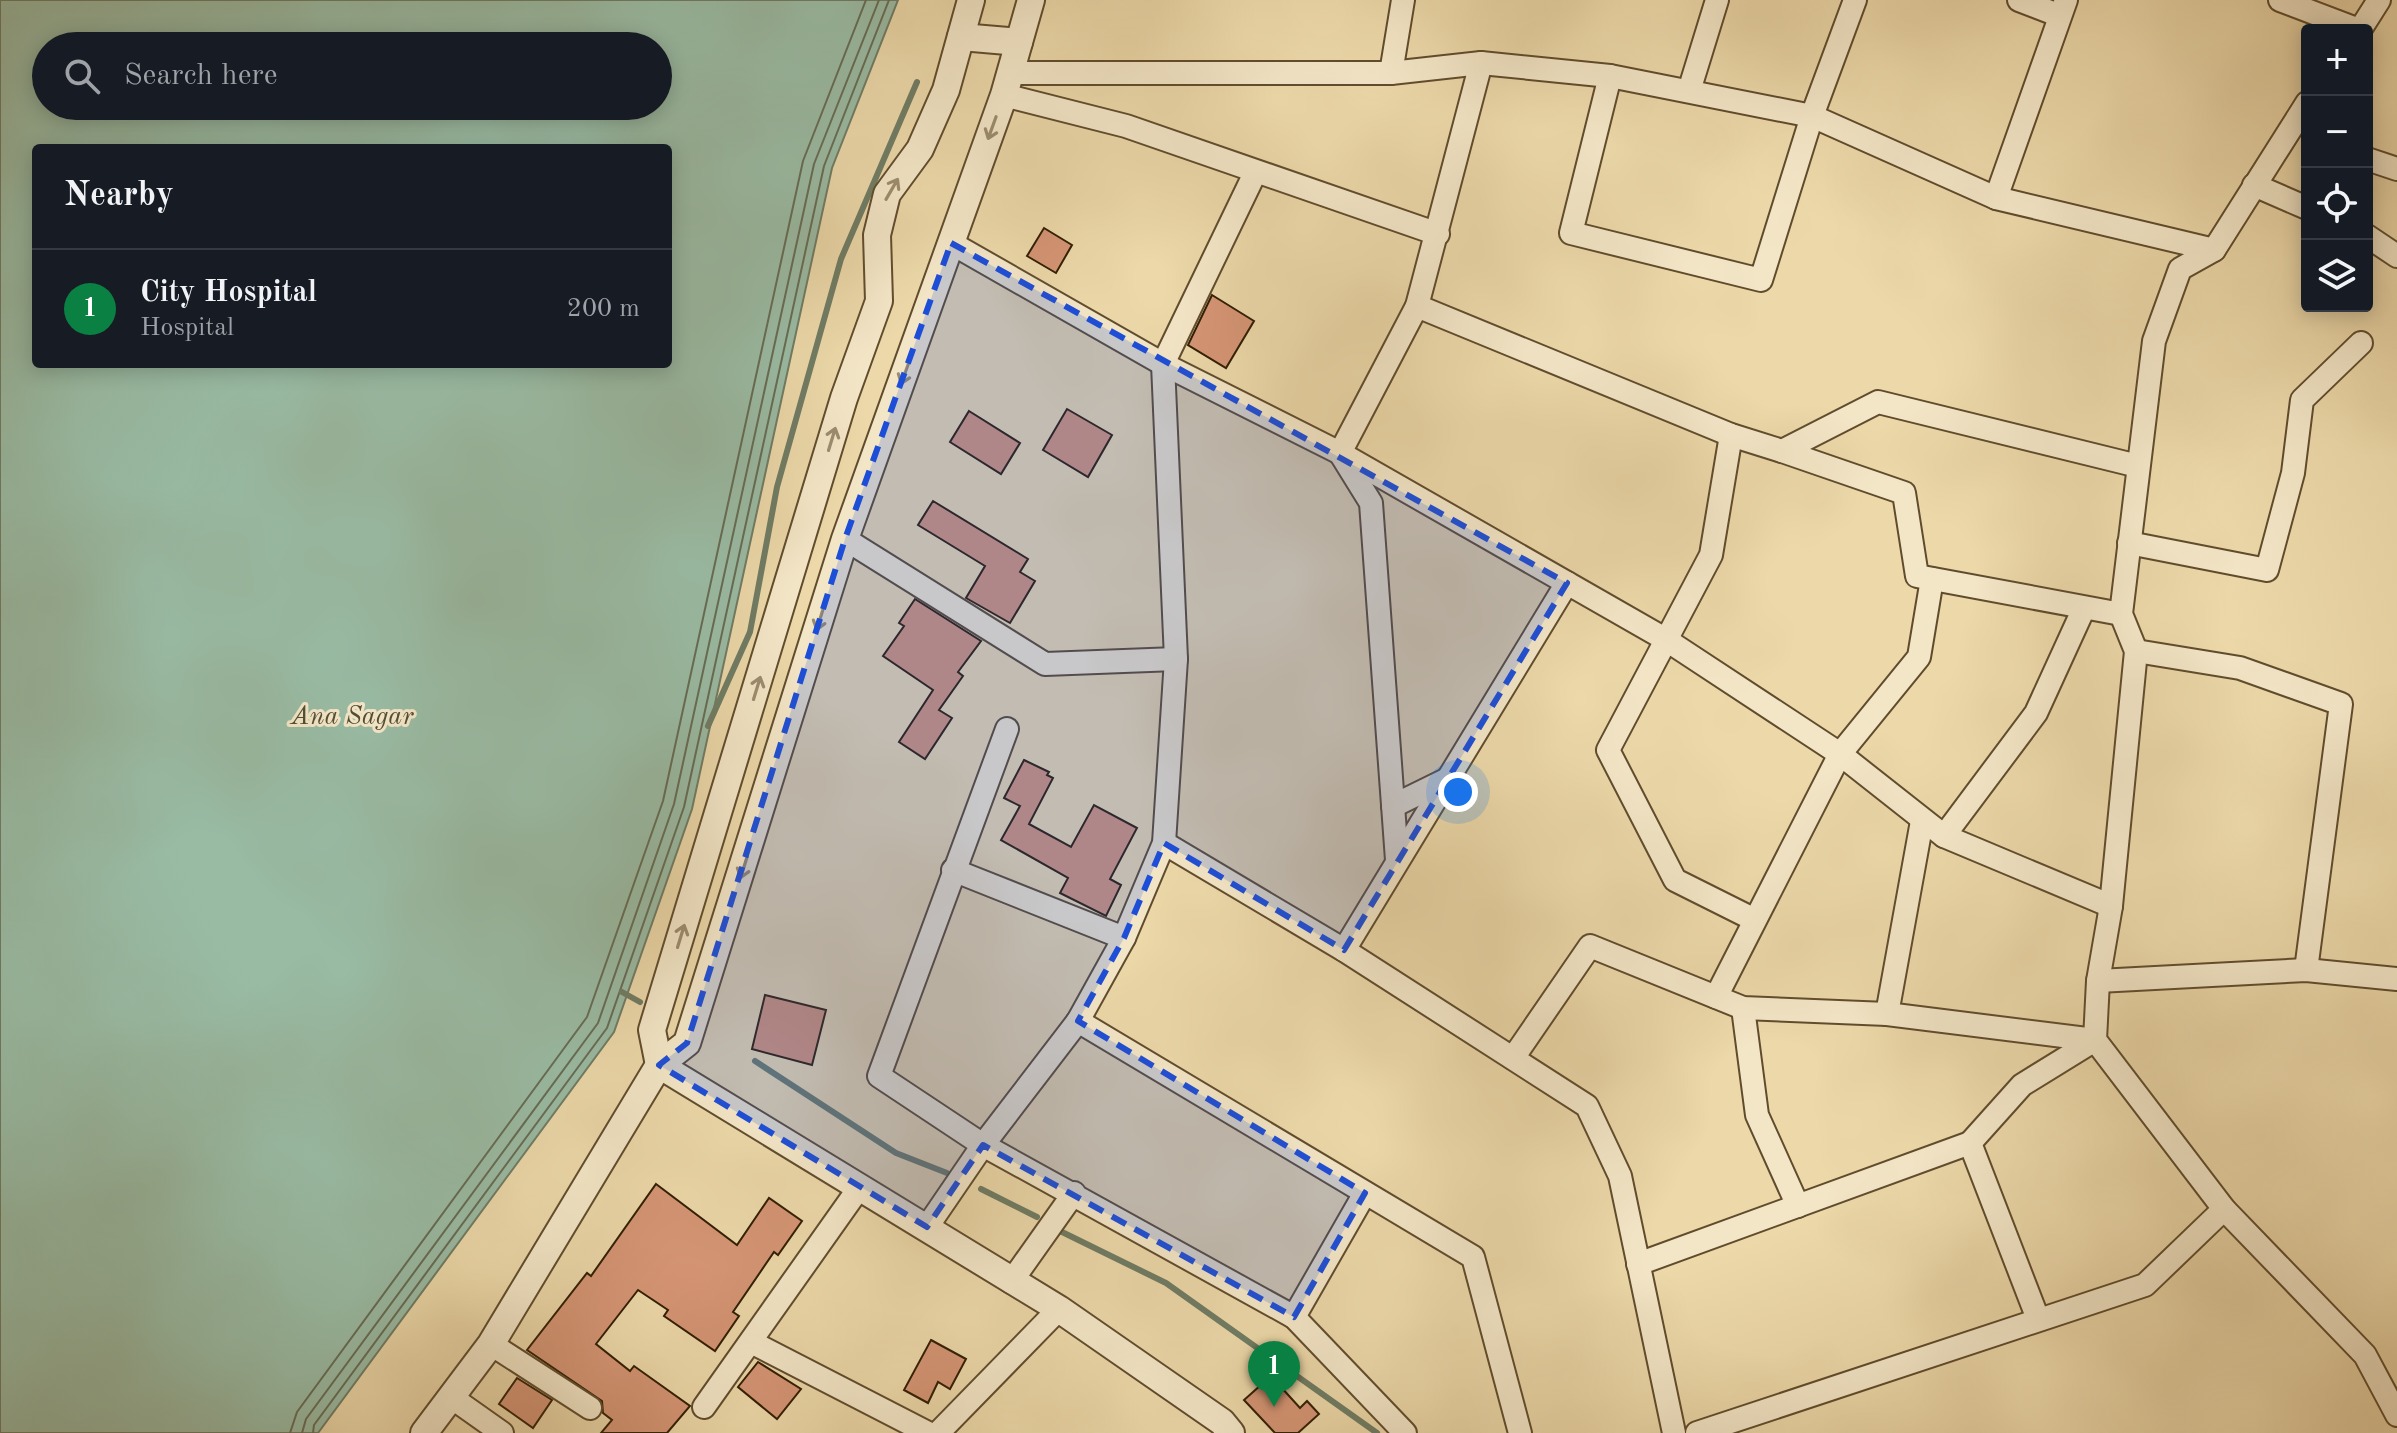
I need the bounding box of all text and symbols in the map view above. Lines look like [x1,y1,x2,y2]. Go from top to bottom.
map controls [2301,24,2373,312]
button: + [2301,24,2373,96]
search box [32,32,672,120]
icon: search [60,54,104,98]
text: Search here [124,61,278,91]
button: − [2301,96,2373,168]
one-way arrow [984,115,998,140]
button: locate [2301,168,2373,240]
text: Nearby [64,179,174,213]
one-way arrow [884,179,900,201]
button: layers [2301,240,2373,312]
text: City Hospital [140,278,317,308]
text: 1 [82,296,98,322]
text: 200 m [567,296,640,322]
text: Hospital [140,315,234,341]
one-way arrow [896,360,911,385]
one-way arrow [825,426,840,452]
one-way arrow [812,606,826,631]
one-way arrow [750,675,765,701]
water label: Ana Sagar [289,704,414,730]
your location [1438,772,1478,812]
one-way arrow [735,855,750,880]
one-way arrow [675,924,689,949]
pin: 1 [1248,1341,1300,1407]

